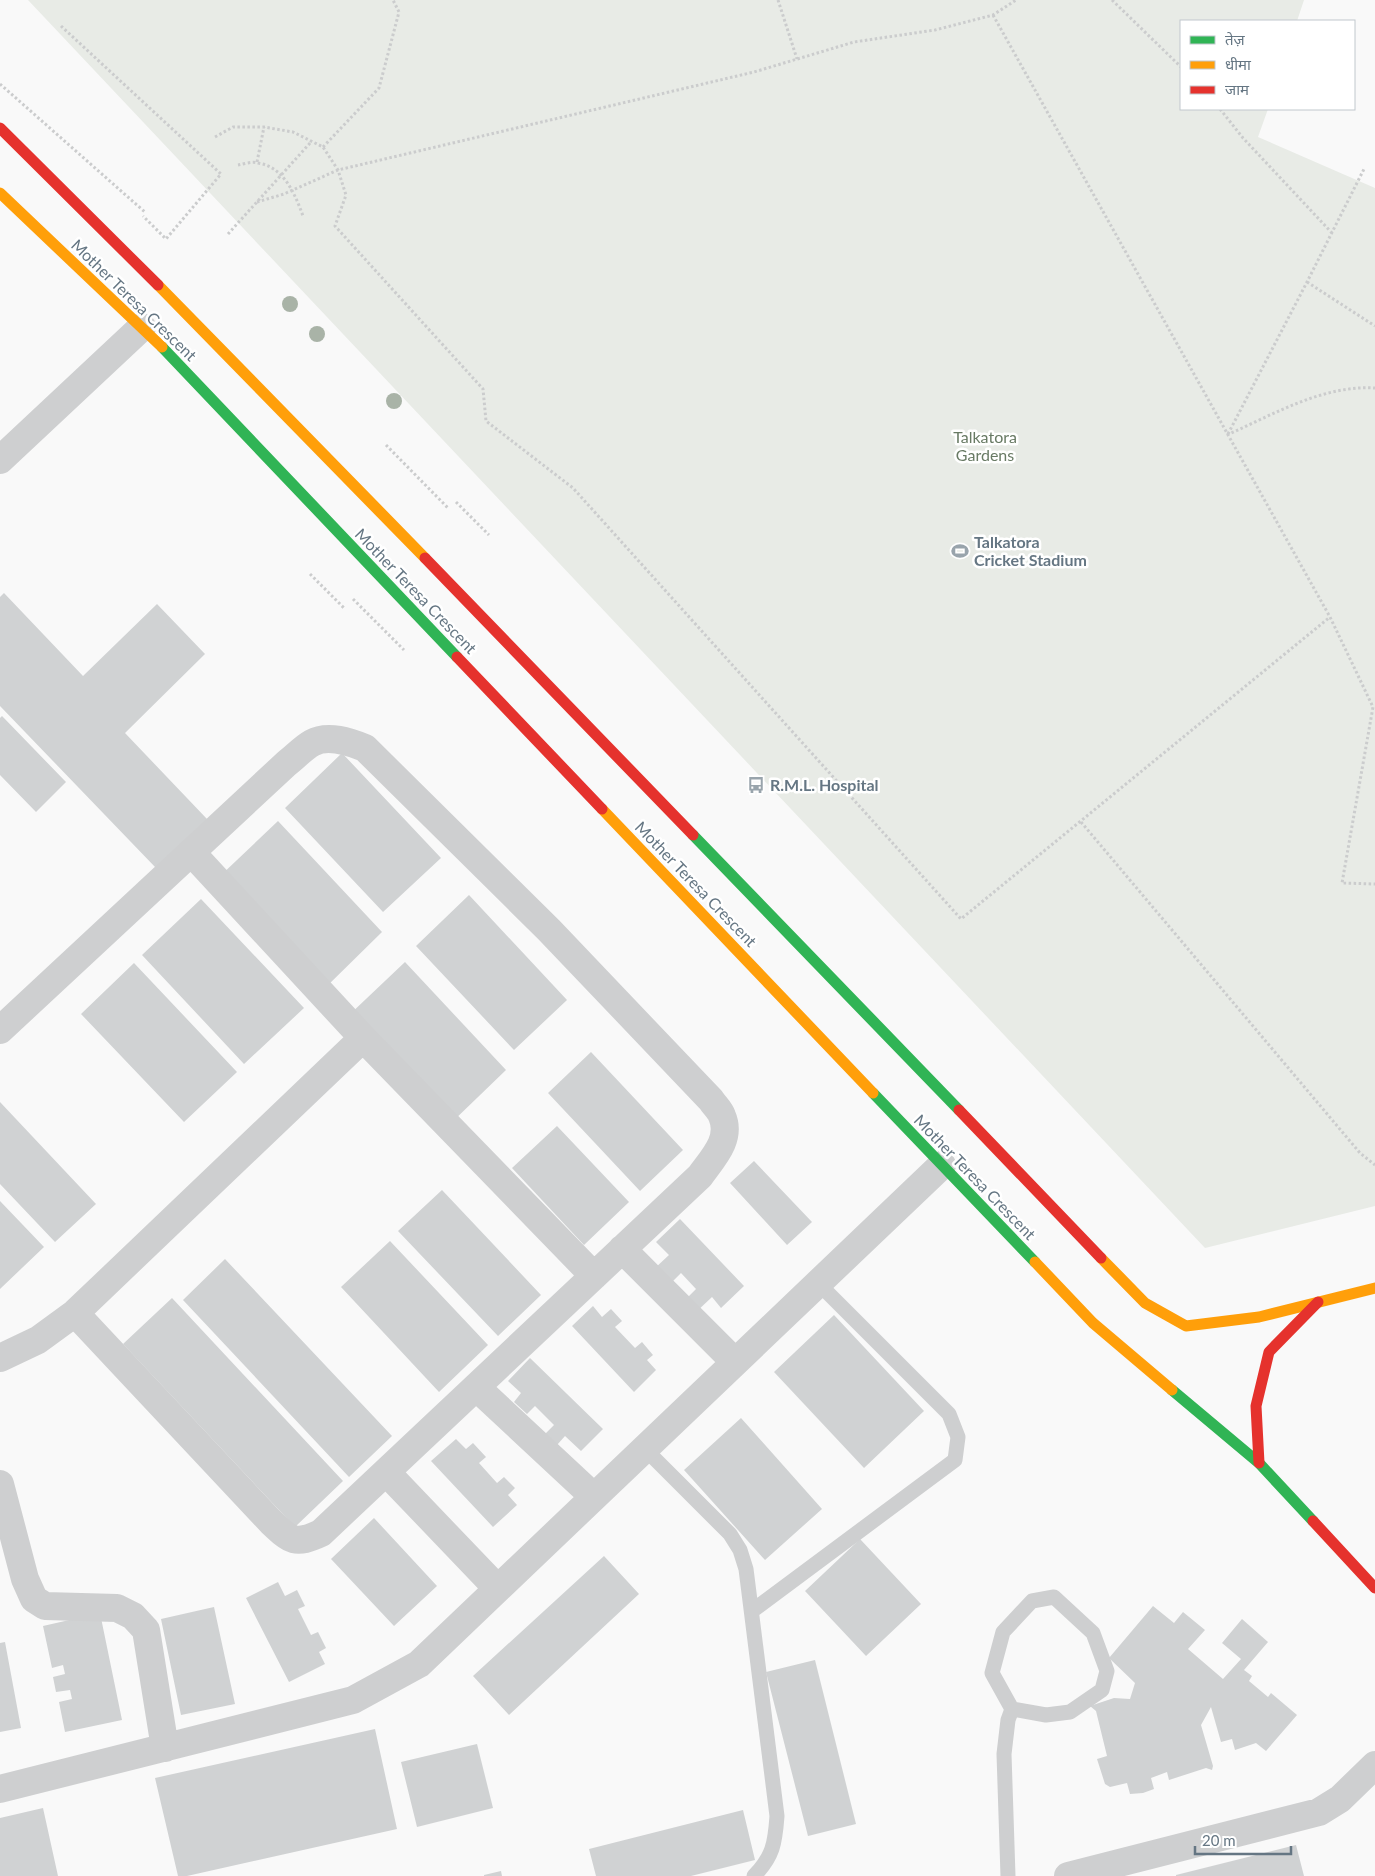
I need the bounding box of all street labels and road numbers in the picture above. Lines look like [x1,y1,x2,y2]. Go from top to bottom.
street label: Mother Teresa Crescent [68,235,201,365]
street label: Mother Teresa Crescent [352,524,481,657]
street label: Mother Teresa Crescent [632,817,761,950]
street label: Mother Teresa Crescent [911,1110,1040,1243]

